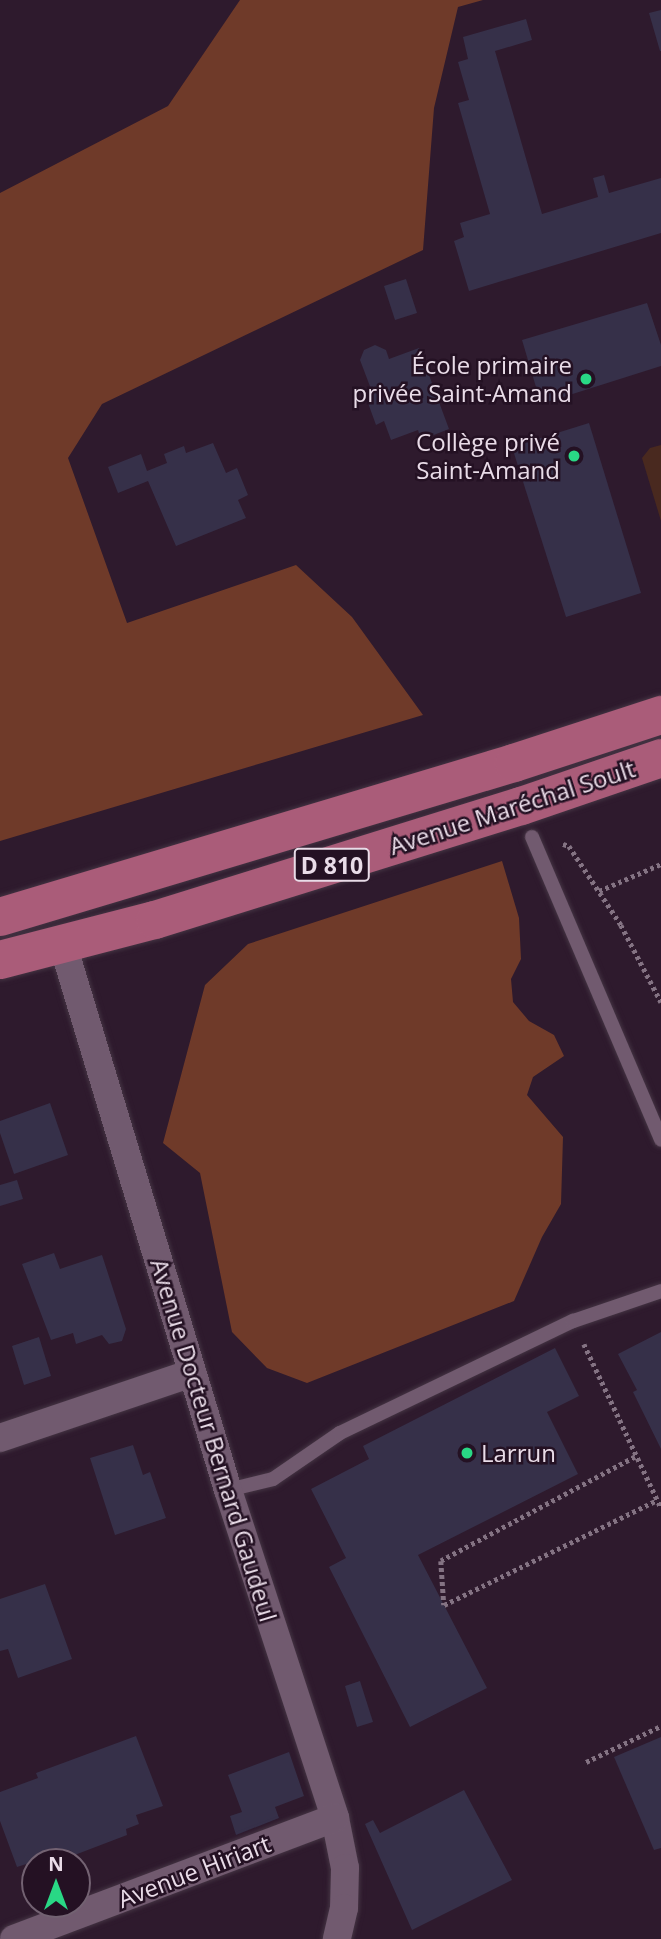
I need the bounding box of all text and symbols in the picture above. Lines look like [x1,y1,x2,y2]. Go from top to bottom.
place label: École primaire privée Saint-Amand [353,351,572,407]
marker: École primaire privée Saint-Amand [578,371,594,387]
place label: Collège privé Saint-Amand [416,428,560,484]
marker: Collège privé Saint-Amand [566,448,582,464]
street label: Avenue Maréchal Soult [385,754,639,860]
road number: D 810 [294,846,370,884]
street label: Avenue Docteur Bernard Gaudeul [145,1255,283,1625]
place label: Larrun [481,1439,556,1467]
marker: Larrun [459,1445,475,1461]
street label: Avenue Hiriart [114,1829,274,1913]
north arrow [21,1848,91,1918]
text: N [48,1851,64,1877]

